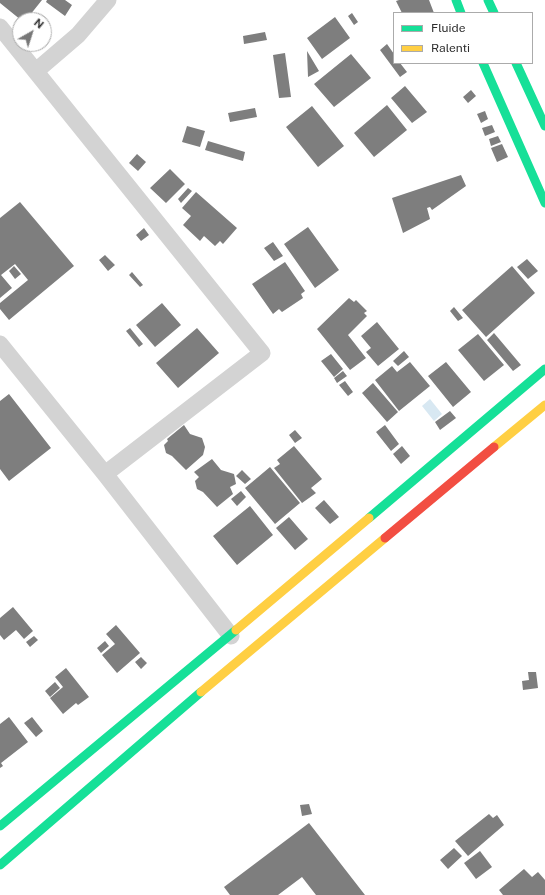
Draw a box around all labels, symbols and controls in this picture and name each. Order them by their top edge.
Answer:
north arrow [12,12,52,52]
legend [393,12,533,64]
text: N [32,16,46,31]
text: Fluide [431,21,466,35]
text: Ralenti [431,41,470,55]

